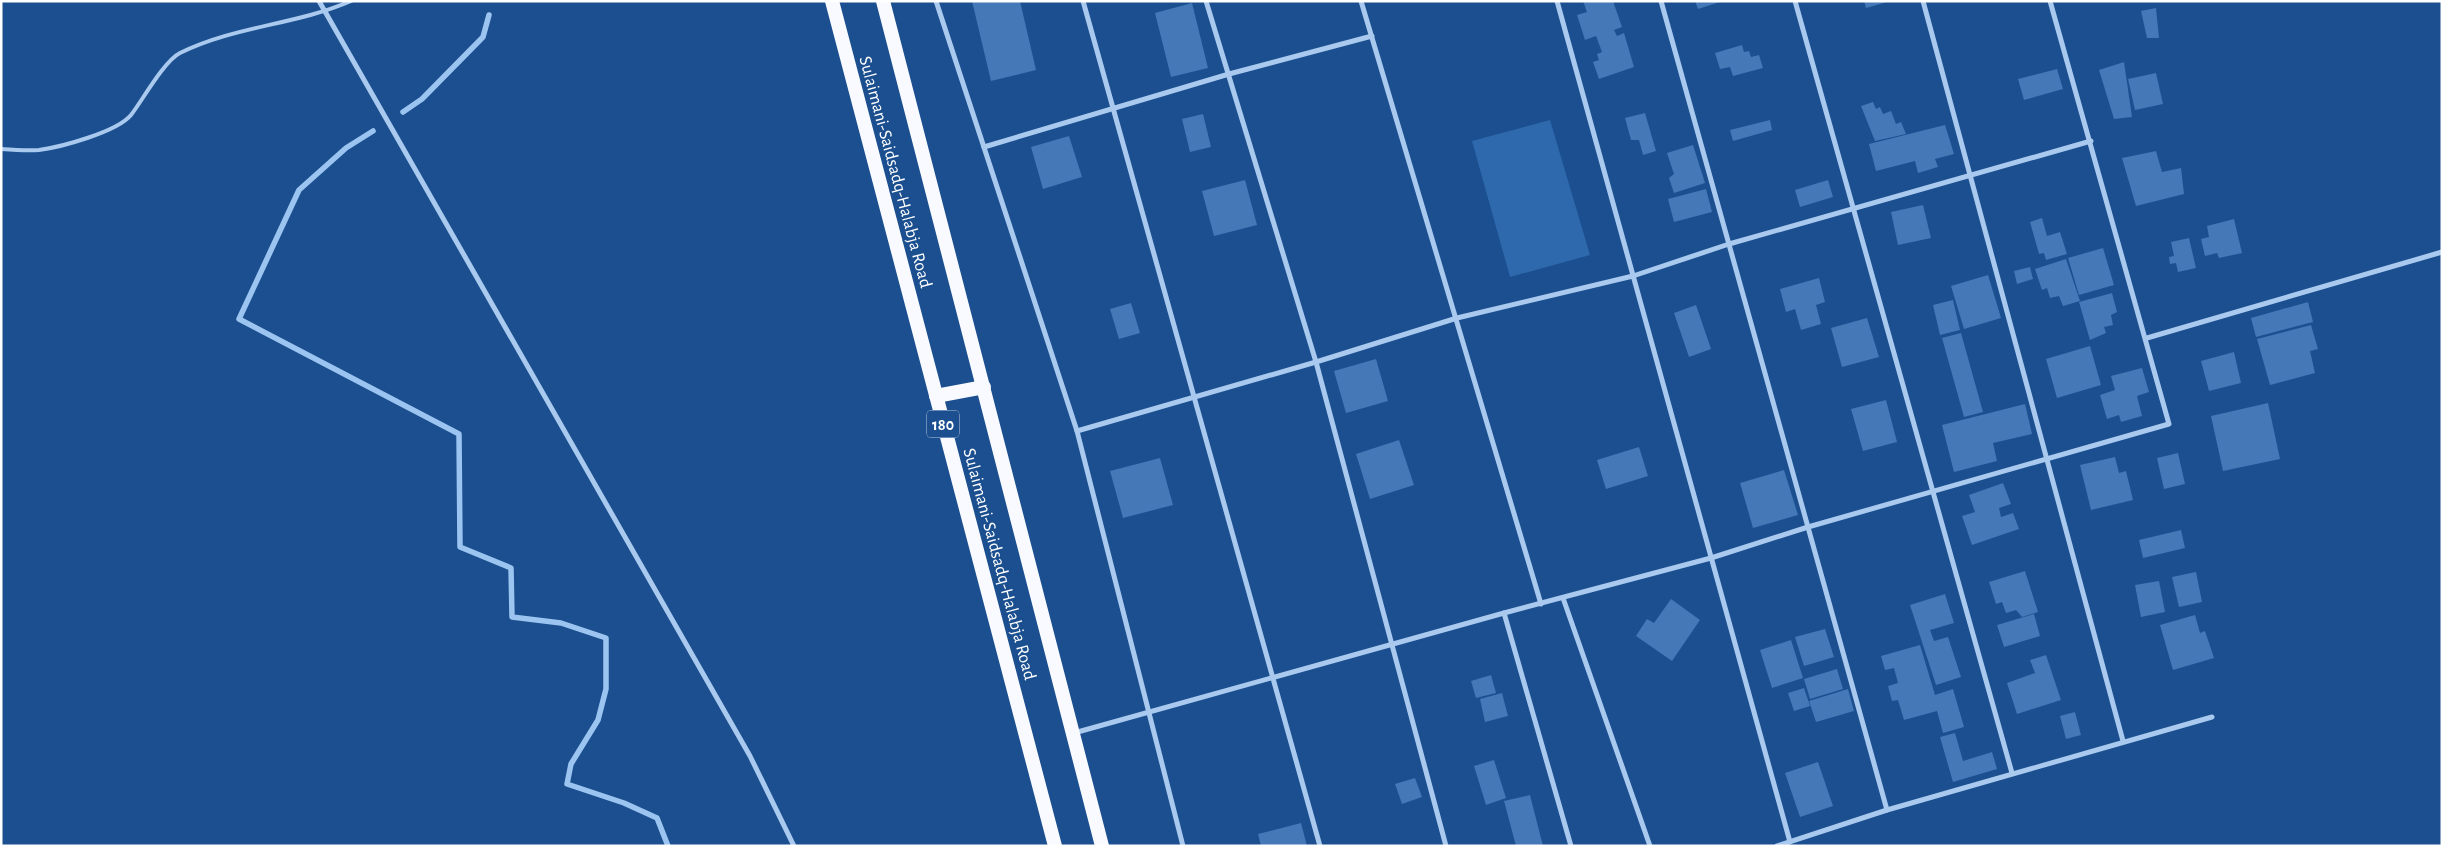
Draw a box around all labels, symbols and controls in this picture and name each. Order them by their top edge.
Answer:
street label: Sulaimani-Saidsadq-Halabja Road [855,54,935,290]
road number: 180 [927,410,959,438]
street label: Sulaimani-Saidsadq-Halabja Road [959,446,1039,682]

